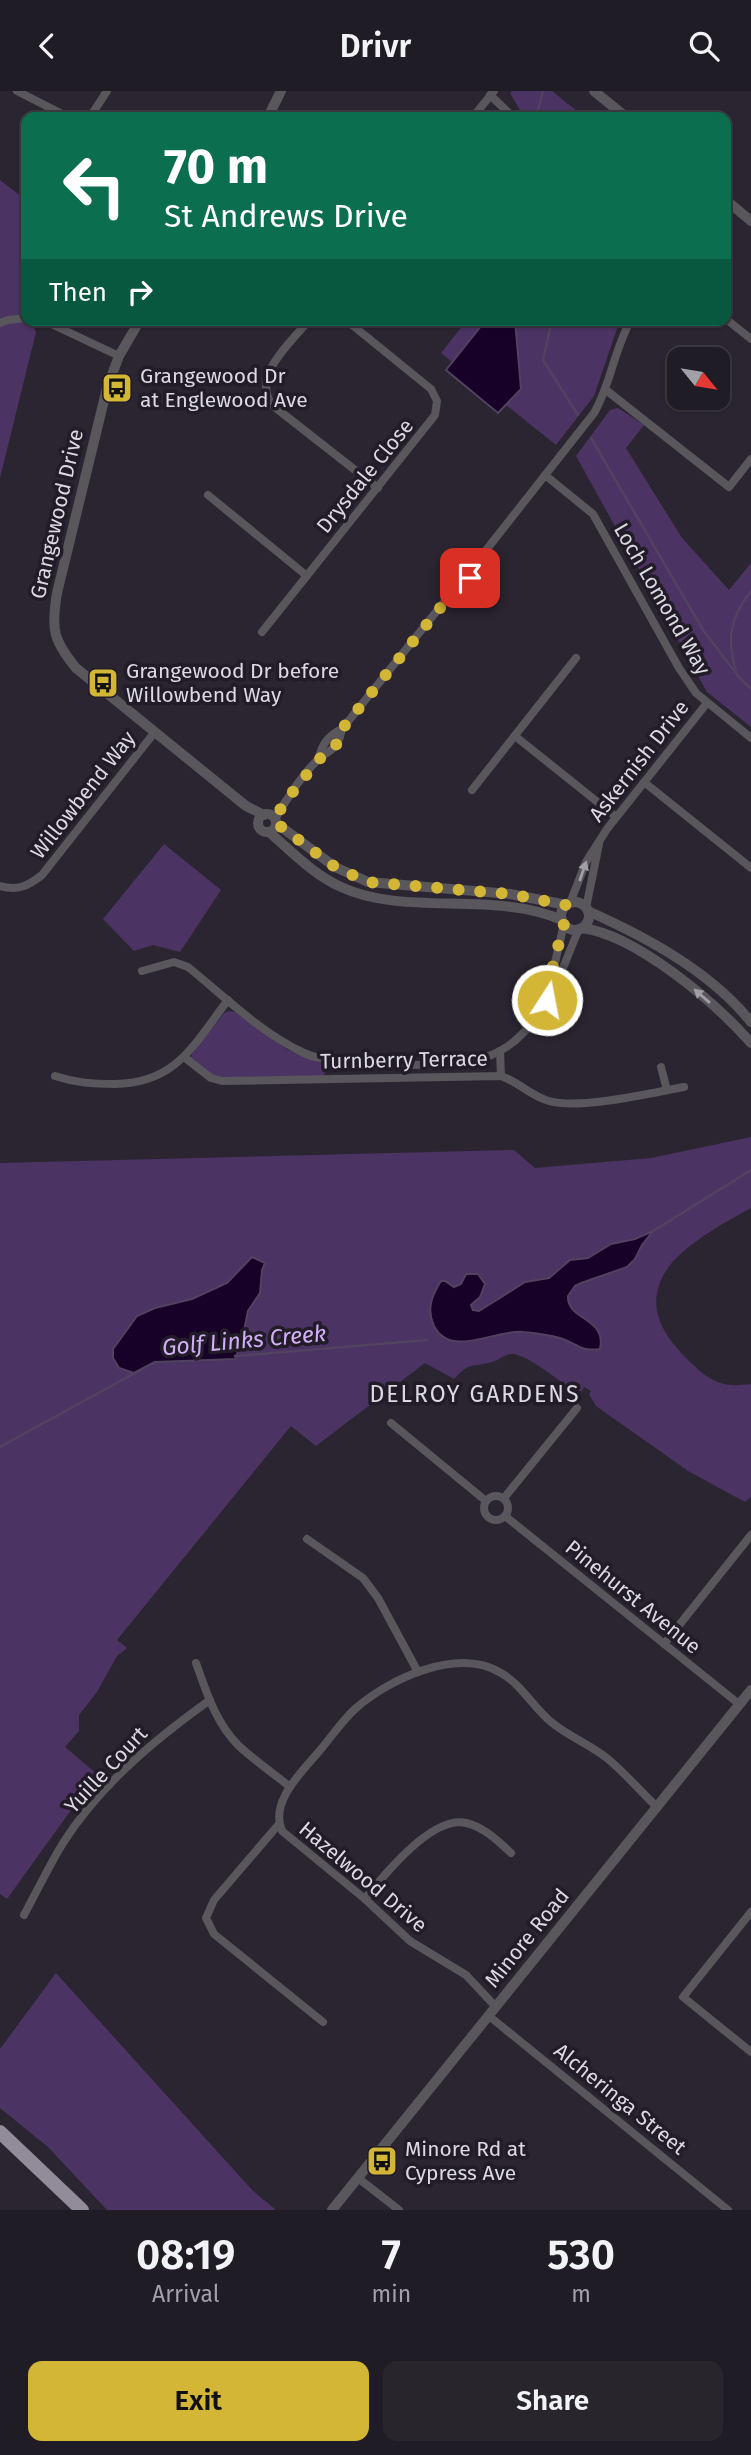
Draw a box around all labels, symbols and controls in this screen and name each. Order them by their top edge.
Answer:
icon: back [28,27,66,65]
text: Drivr [340,27,411,65]
icon: search [685,27,723,65]
text: 70 m [164,137,268,196]
icon: left [49,140,140,231]
text: St Andrews Drive [164,197,408,235]
icon: right [121,273,159,311]
text: Then [49,277,107,308]
north arrow [667,347,730,409]
map controls [667,347,730,410]
place label: Grangewood Dr at Englewood Ave [140,363,308,413]
bus stop icon: Grangewood Dr at Englewood Ave [100,371,134,405]
street label: Drysdale Close [311,414,419,538]
street label: Grangewood Drive [25,427,89,601]
street label: Loch Lomond Way [608,518,716,680]
pin [440,548,500,608]
icon: arrive [451,559,489,597]
place label: Grangewood Dr before Willowbend Way [126,658,339,708]
bus stop icon: Grangewood Dr before Willowbend Way [86,666,120,700]
street label: Askernish Drive [583,695,695,827]
street label: Willowbend Way [25,725,141,864]
one-way arrow [578,861,589,882]
position arrow [510,963,584,1037]
one-way arrow [693,988,711,1004]
street label: Turnberry Terrace [320,1046,488,1074]
water label: Golf Links Creek [161,1319,327,1361]
district label: DELROY GARDENS [369,1380,581,1408]
street label: Pinehurst Avenue [560,1534,706,1660]
street label: Yuille Court [59,1721,153,1819]
street label: Hazelwood Drive [294,1816,432,1938]
street label: Minore Road [479,1883,575,1993]
street label: Alcheringa Street [549,2038,692,2161]
place label: Minore Rd at Cypress Ave [405,2136,526,2186]
bus stop icon: Minore Rd at Cypress Ave [365,2144,399,2178]
text: 08:19 [136,2230,235,2280]
text: 7 [382,2230,401,2280]
text: 530 [547,2230,615,2280]
text: Arrival [152,2280,219,2308]
text: min [371,2280,411,2308]
text: m [571,2280,591,2308]
button: Exit [28,2361,369,2441]
button: Share [383,2361,723,2441]

